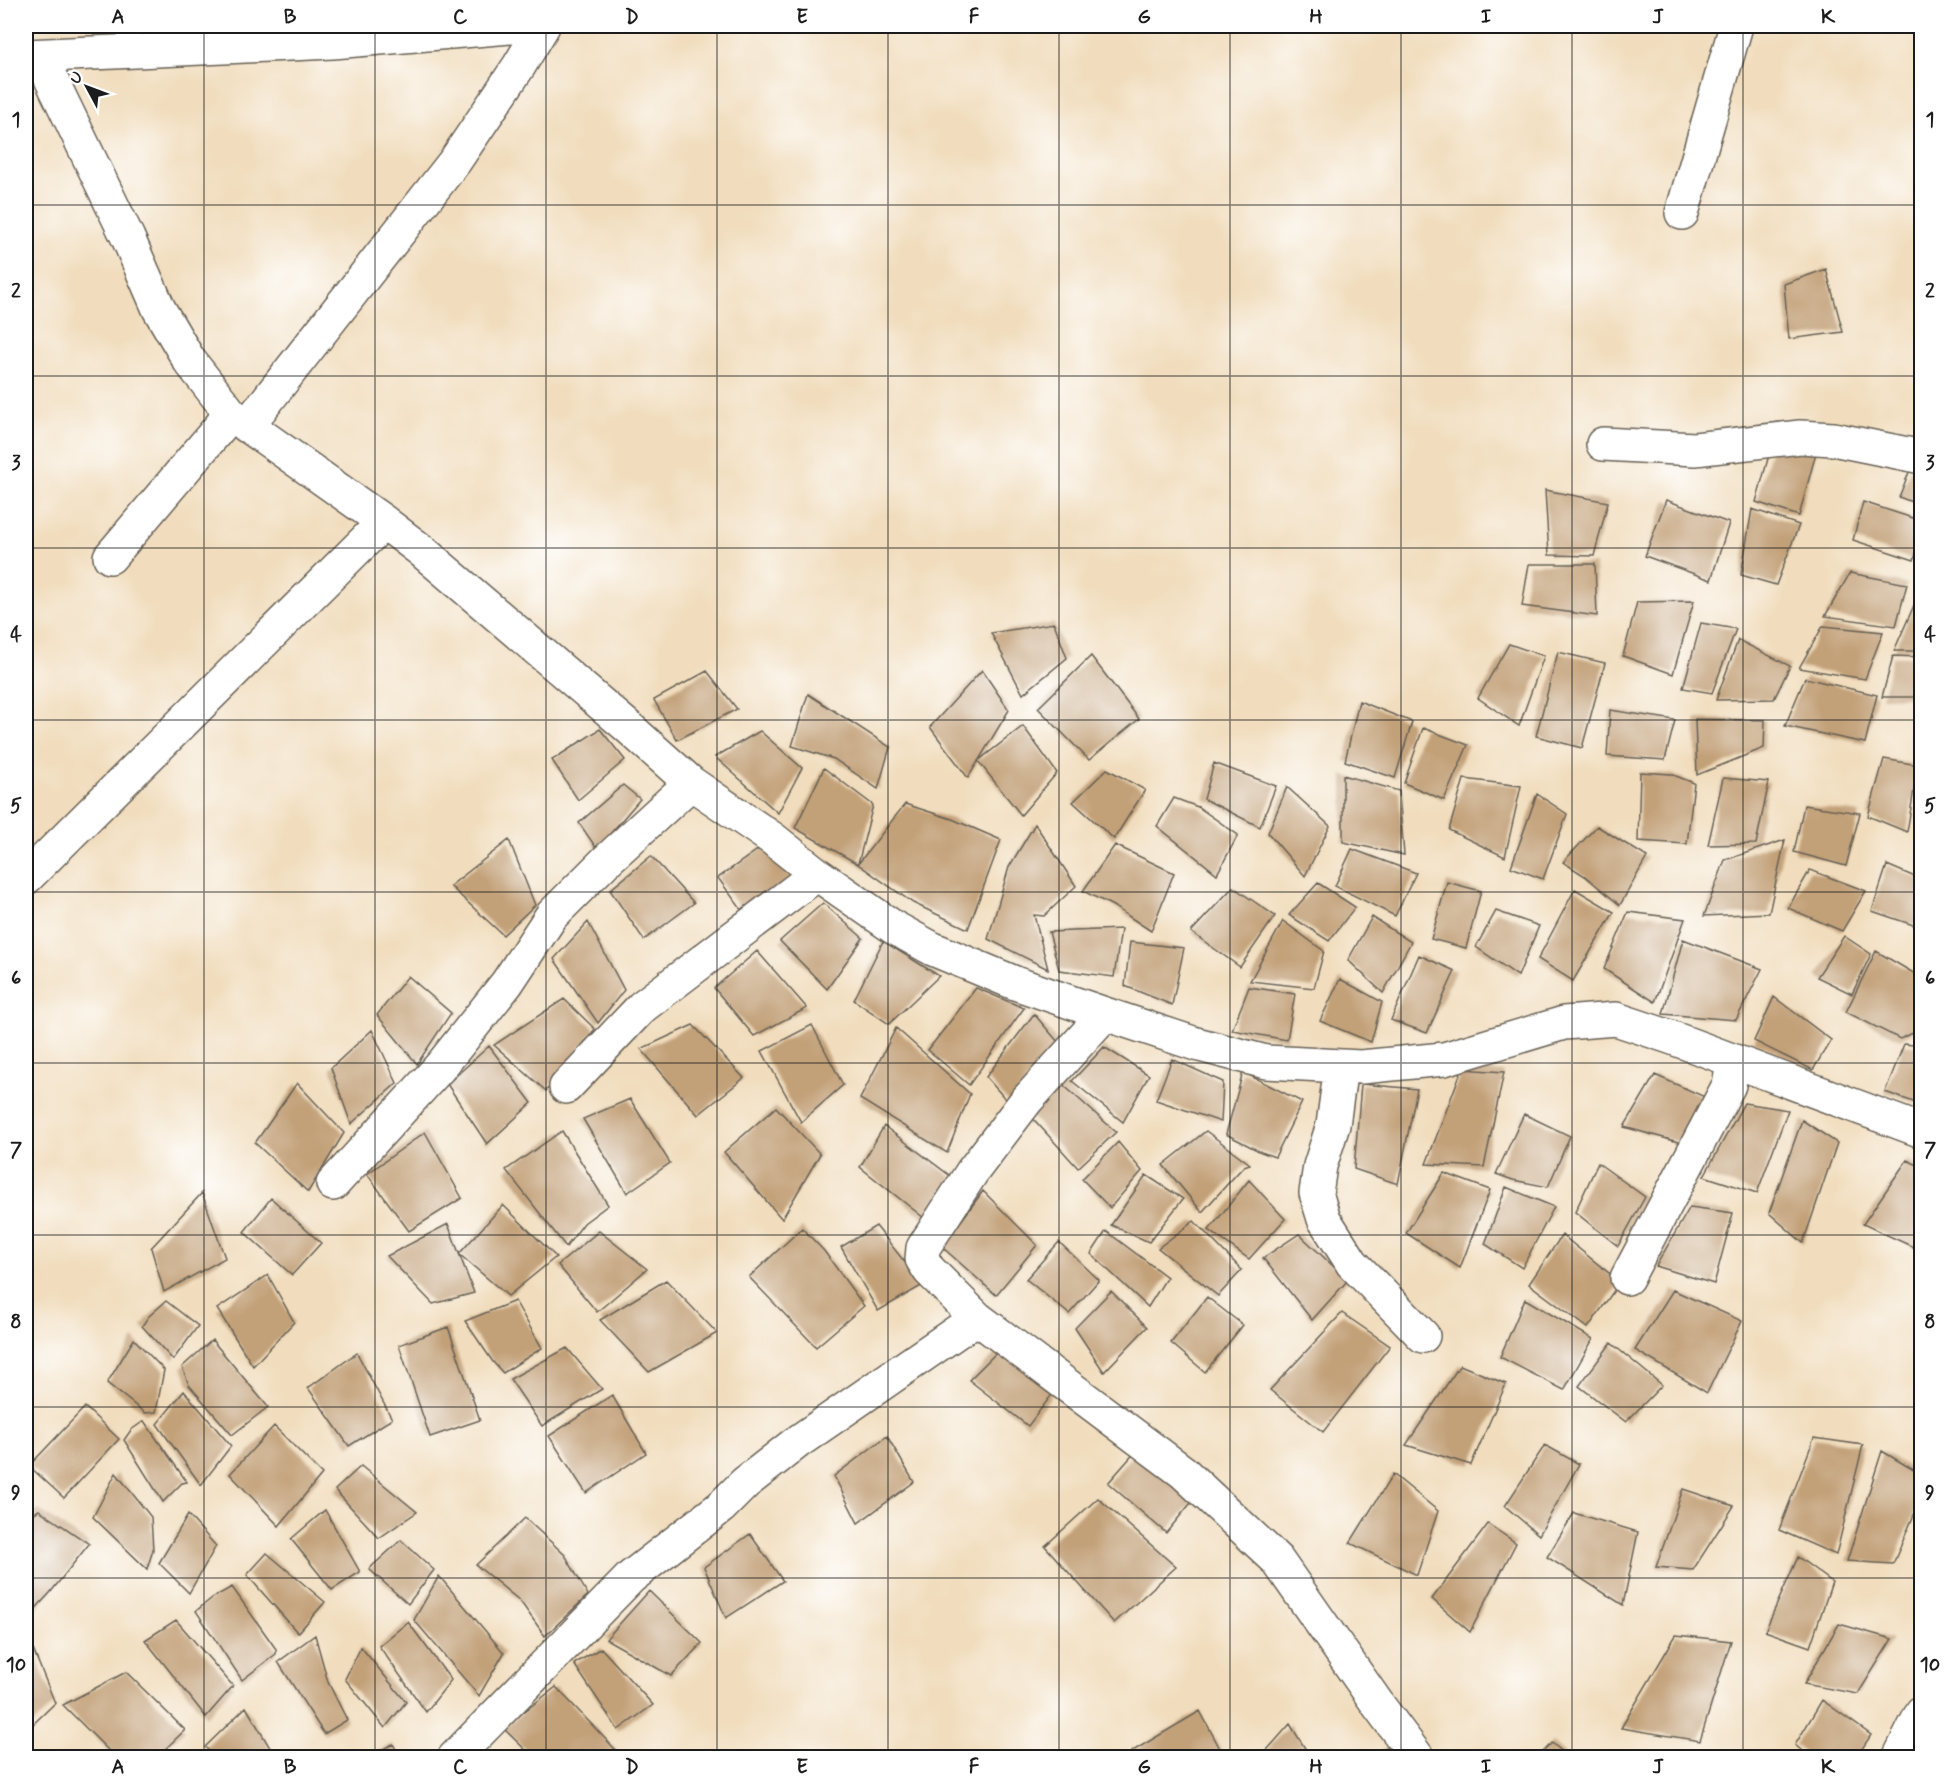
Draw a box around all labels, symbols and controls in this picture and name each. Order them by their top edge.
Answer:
text: A [111,4,125,31]
text: B [284,4,297,31]
text: C [453,4,468,31]
text: D [625,4,639,31]
text: E [796,4,808,31]
text: F [969,4,980,31]
text: G [1137,4,1151,31]
text: H [1309,4,1323,31]
text: I [1481,4,1491,31]
text: J [1652,4,1664,31]
text: K [1821,4,1836,31]
north arrow [57,57,117,117]
text: U [65,67,88,89]
text: 1 [12,107,20,134]
text: 1 [1926,107,1934,134]
text: 2 [11,278,21,305]
text: 2 [1925,278,1935,305]
text: 3 [11,450,21,477]
text: 3 [1925,450,1935,477]
text: 4 [10,622,22,649]
text: 4 [1924,622,1936,649]
text: 5 [10,793,22,820]
text: 5 [1924,793,1936,820]
text: 6 [11,965,21,992]
text: 6 [1925,965,1935,992]
text: 7 [10,1137,22,1164]
text: 7 [1924,1137,1936,1164]
text: 8 [10,1309,22,1336]
text: 8 [1924,1309,1936,1336]
text: 9 [11,1480,21,1507]
text: 9 [1925,1480,1935,1507]
text: 10 [6,1652,26,1679]
text: 10 [1920,1652,1940,1679]
text: A [111,1754,125,1781]
text: B [284,1754,297,1781]
text: C [453,1754,468,1781]
text: D [625,1754,639,1781]
text: E [796,1754,808,1781]
text: F [969,1754,980,1781]
text: G [1137,1754,1151,1781]
text: H [1309,1754,1323,1781]
text: I [1481,1754,1491,1781]
text: J [1652,1754,1664,1781]
text: K [1821,1754,1836,1781]

